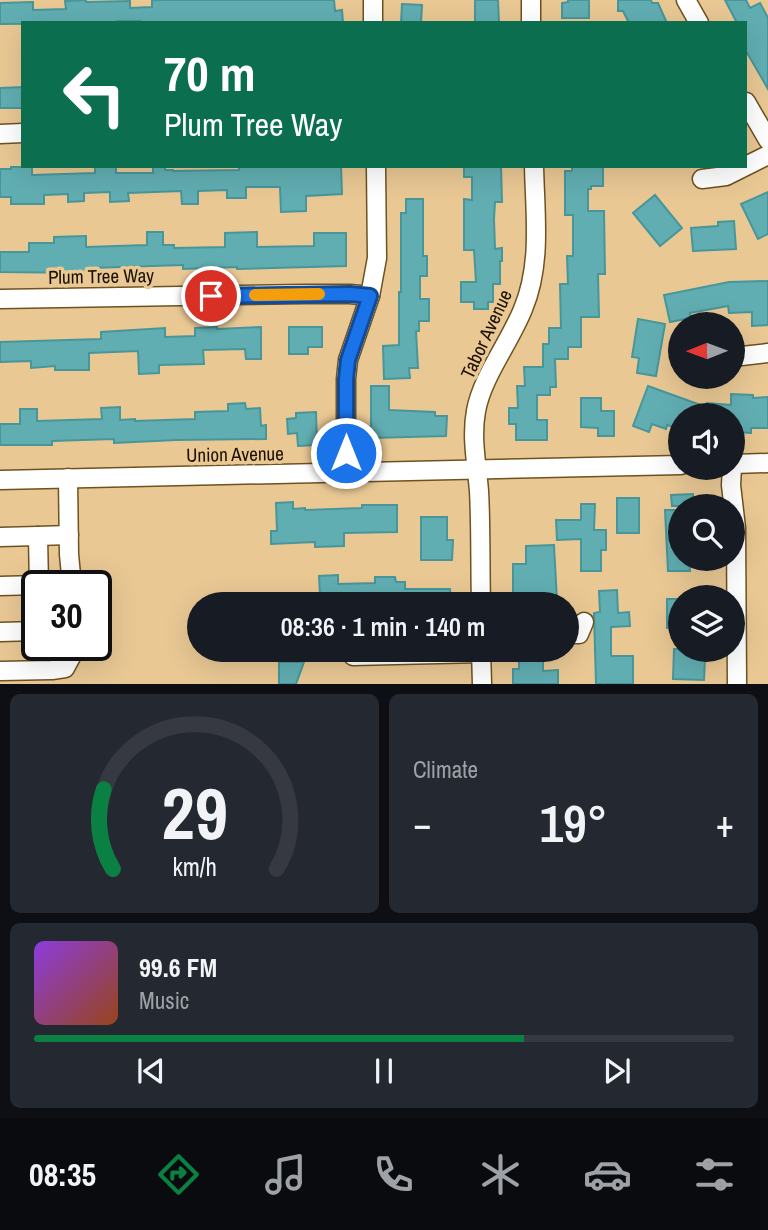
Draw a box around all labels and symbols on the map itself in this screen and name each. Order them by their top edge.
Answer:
street label: Plum Tree Way [48,262,154,290]
pin [181,266,241,326]
street label: Tabor Avenue [454,285,518,383]
north arrow [668,312,746,388]
position arrow [309,416,383,490]
street label: Union Avenue [186,440,284,468]
speed limit sign: 30 [21,570,112,661]

